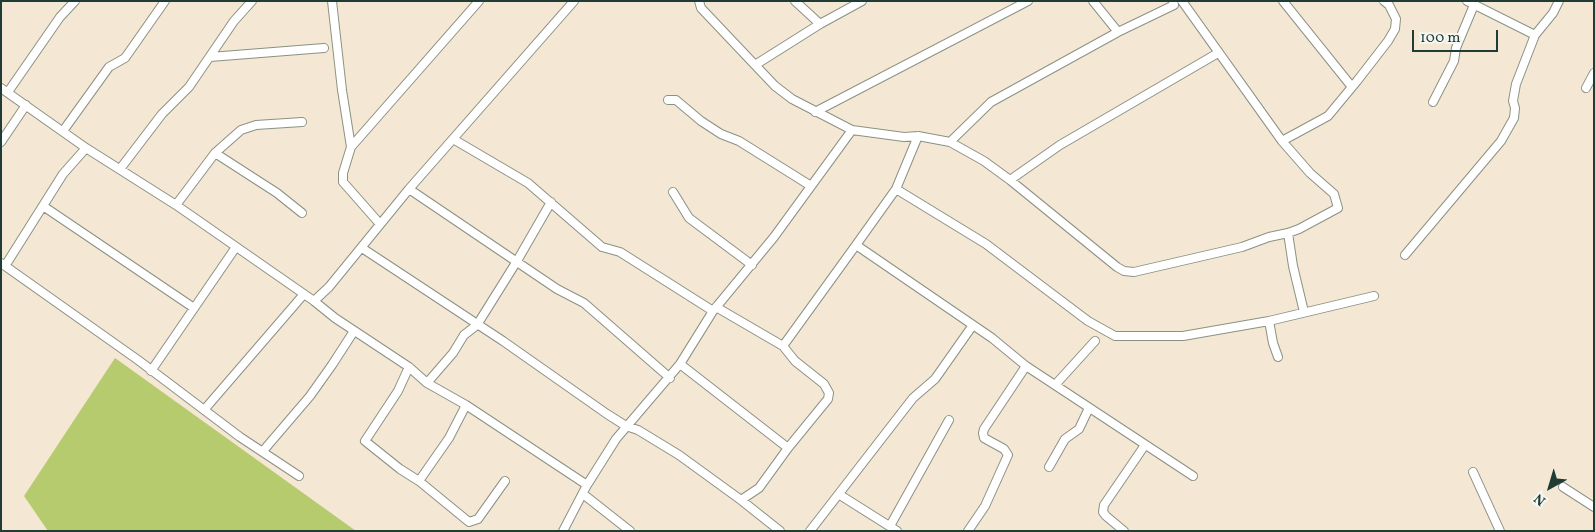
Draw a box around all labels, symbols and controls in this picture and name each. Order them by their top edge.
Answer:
scale bar [1415,20,1501,52]
text: 100 m [1420,28,1460,49]
north arrow [1525,462,1575,512]
text: N [1530,488,1550,510]

